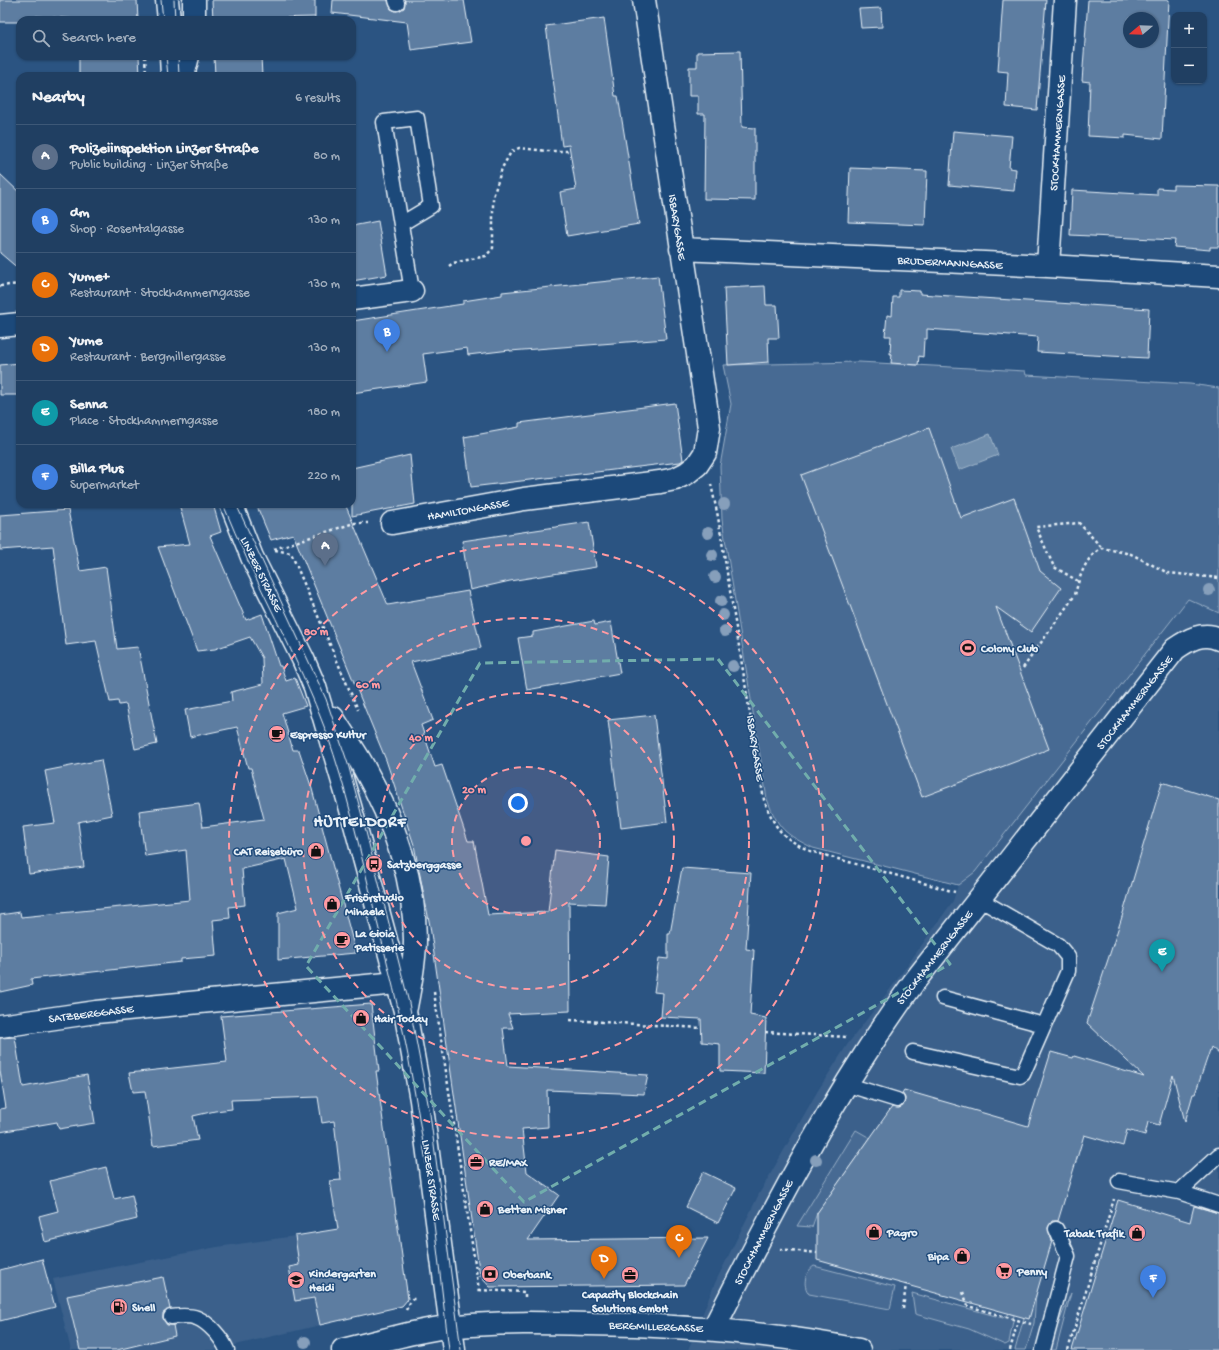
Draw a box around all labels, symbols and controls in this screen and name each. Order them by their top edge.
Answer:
north arrow [1123,12,1159,48]
map controls [1171,12,1207,84]
button: + [1171,12,1207,48]
search box [16,16,356,60]
icon: search [30,27,52,49]
text: Search here [62,29,136,47]
button: − [1171,48,1207,84]
street label: STOCKHAMMERNGASSE [1048,74,1070,191]
text: Nearby [32,88,85,108]
text: 6 results [295,91,340,106]
text: Polizeiinspektion Linzer Straße [70,140,258,158]
text: A [41,149,49,164]
text: 80 m [313,149,340,164]
text: Public building · Linzer Straße [70,158,228,173]
street label: ISBARYGASSE [664,193,688,262]
text: dm [70,204,89,222]
text: B [42,213,48,228]
text: 130 m [308,213,340,228]
text: Shop · Rosentalgasse [70,222,184,237]
street label: BRUDERMANNGASSE [896,254,1003,274]
text: Yume+ [70,268,110,286]
text: C [41,277,49,292]
text: 130 m [308,277,340,292]
text: Restaurant · Stockhammerngasse [70,286,250,301]
pin: B [374,319,400,352]
text: Yume [70,332,102,350]
text: D [41,341,49,356]
text: 130 m [308,341,340,356]
text: Restaurant · Bergmillergasse [70,350,226,365]
text: Senna [70,396,107,414]
text: E [41,405,49,420]
text: 180 m [308,405,340,420]
text: Place · Stockhammerngasse [70,414,218,429]
text: Billa Plus [70,460,124,478]
text: F [42,469,48,484]
text: 220 m [308,469,340,484]
text: Supermarket [70,478,139,493]
street label: HAMILTONGASSE [427,497,511,525]
pin: A [312,533,338,566]
street label: LINZER STRASSE [236,535,285,615]
text: 80 m [304,626,329,640]
sports icon: Colony Club [958,638,978,658]
place label: Colony Club [980,643,1039,657]
street label: STOCKHAMMERNGASSE [1094,653,1177,753]
text: 60 m [356,679,381,693]
street label: ISBARYGASSE [742,714,766,783]
cafe icon: Espresso Kultur [267,724,287,744]
place label: Espresso Kultur [289,729,368,743]
text: 40 m [408,732,433,746]
text: 20 m [462,784,487,798]
your location [508,793,528,813]
district label: HÜTTELDORF [313,814,407,833]
centre of rings [519,834,533,848]
shop icon: CAT Reisebüro [306,841,326,861]
place label: CAT Reisebüro [233,846,304,860]
bus stop icon: Satzberggasse [364,854,384,874]
place label: Satzberggasse [387,859,462,873]
place label: Frisörstudio Mihaela [344,892,404,920]
shop icon: Frisörstudio Mihaela [322,894,342,914]
street label: STOCKHAMMERNGASSE [894,908,977,1008]
place label: La Gioia Patisserie [354,928,405,956]
cafe icon: La Gioia Patisserie [332,930,352,950]
pin: E [1149,939,1175,972]
street label: SATZBERGGASSE [48,1003,135,1027]
shop icon: Hair Today [351,1008,371,1028]
place label: Hair Today [374,1013,428,1027]
street label: LINZER STRASSE [417,1139,443,1222]
office icon: RE/MAX [466,1152,486,1172]
place label: RE/MAX [488,1157,528,1171]
street label: STOCKHAMMERNGASSE [732,1178,798,1288]
shop icon: Betten Misner [475,1199,495,1219]
place label: Betten Misner [497,1204,568,1218]
shop icon: Pagro [864,1222,884,1242]
shop icon: Tabak Trafik [1127,1223,1147,1243]
pin: C [666,1225,692,1258]
place label: Pagro [886,1227,918,1241]
place label: Tabak Trafik [1063,1228,1126,1242]
pin: D [591,1246,617,1279]
shop icon: Bipa [952,1246,972,1266]
place label: Bipa [927,1251,950,1265]
supermarket icon: Penny [994,1261,1014,1281]
bank icon: Oberbank [480,1264,500,1284]
office icon: Capacity Blockchain Solutions GmbH [620,1265,640,1285]
pin: F [1140,1265,1166,1298]
place label: Penny [1016,1266,1047,1280]
place label: Kindergarten Heidi [308,1268,376,1296]
place label: Oberbank [503,1269,553,1283]
school or university icon: Kindergarten Heidi [286,1270,306,1290]
place label: Capacity Blockchain Solutions GmbH [581,1289,678,1317]
fuel station icon: Shell [109,1297,129,1317]
place label: Shell [132,1302,156,1316]
street label: BERGMILLERGASSE [607,1319,704,1337]

